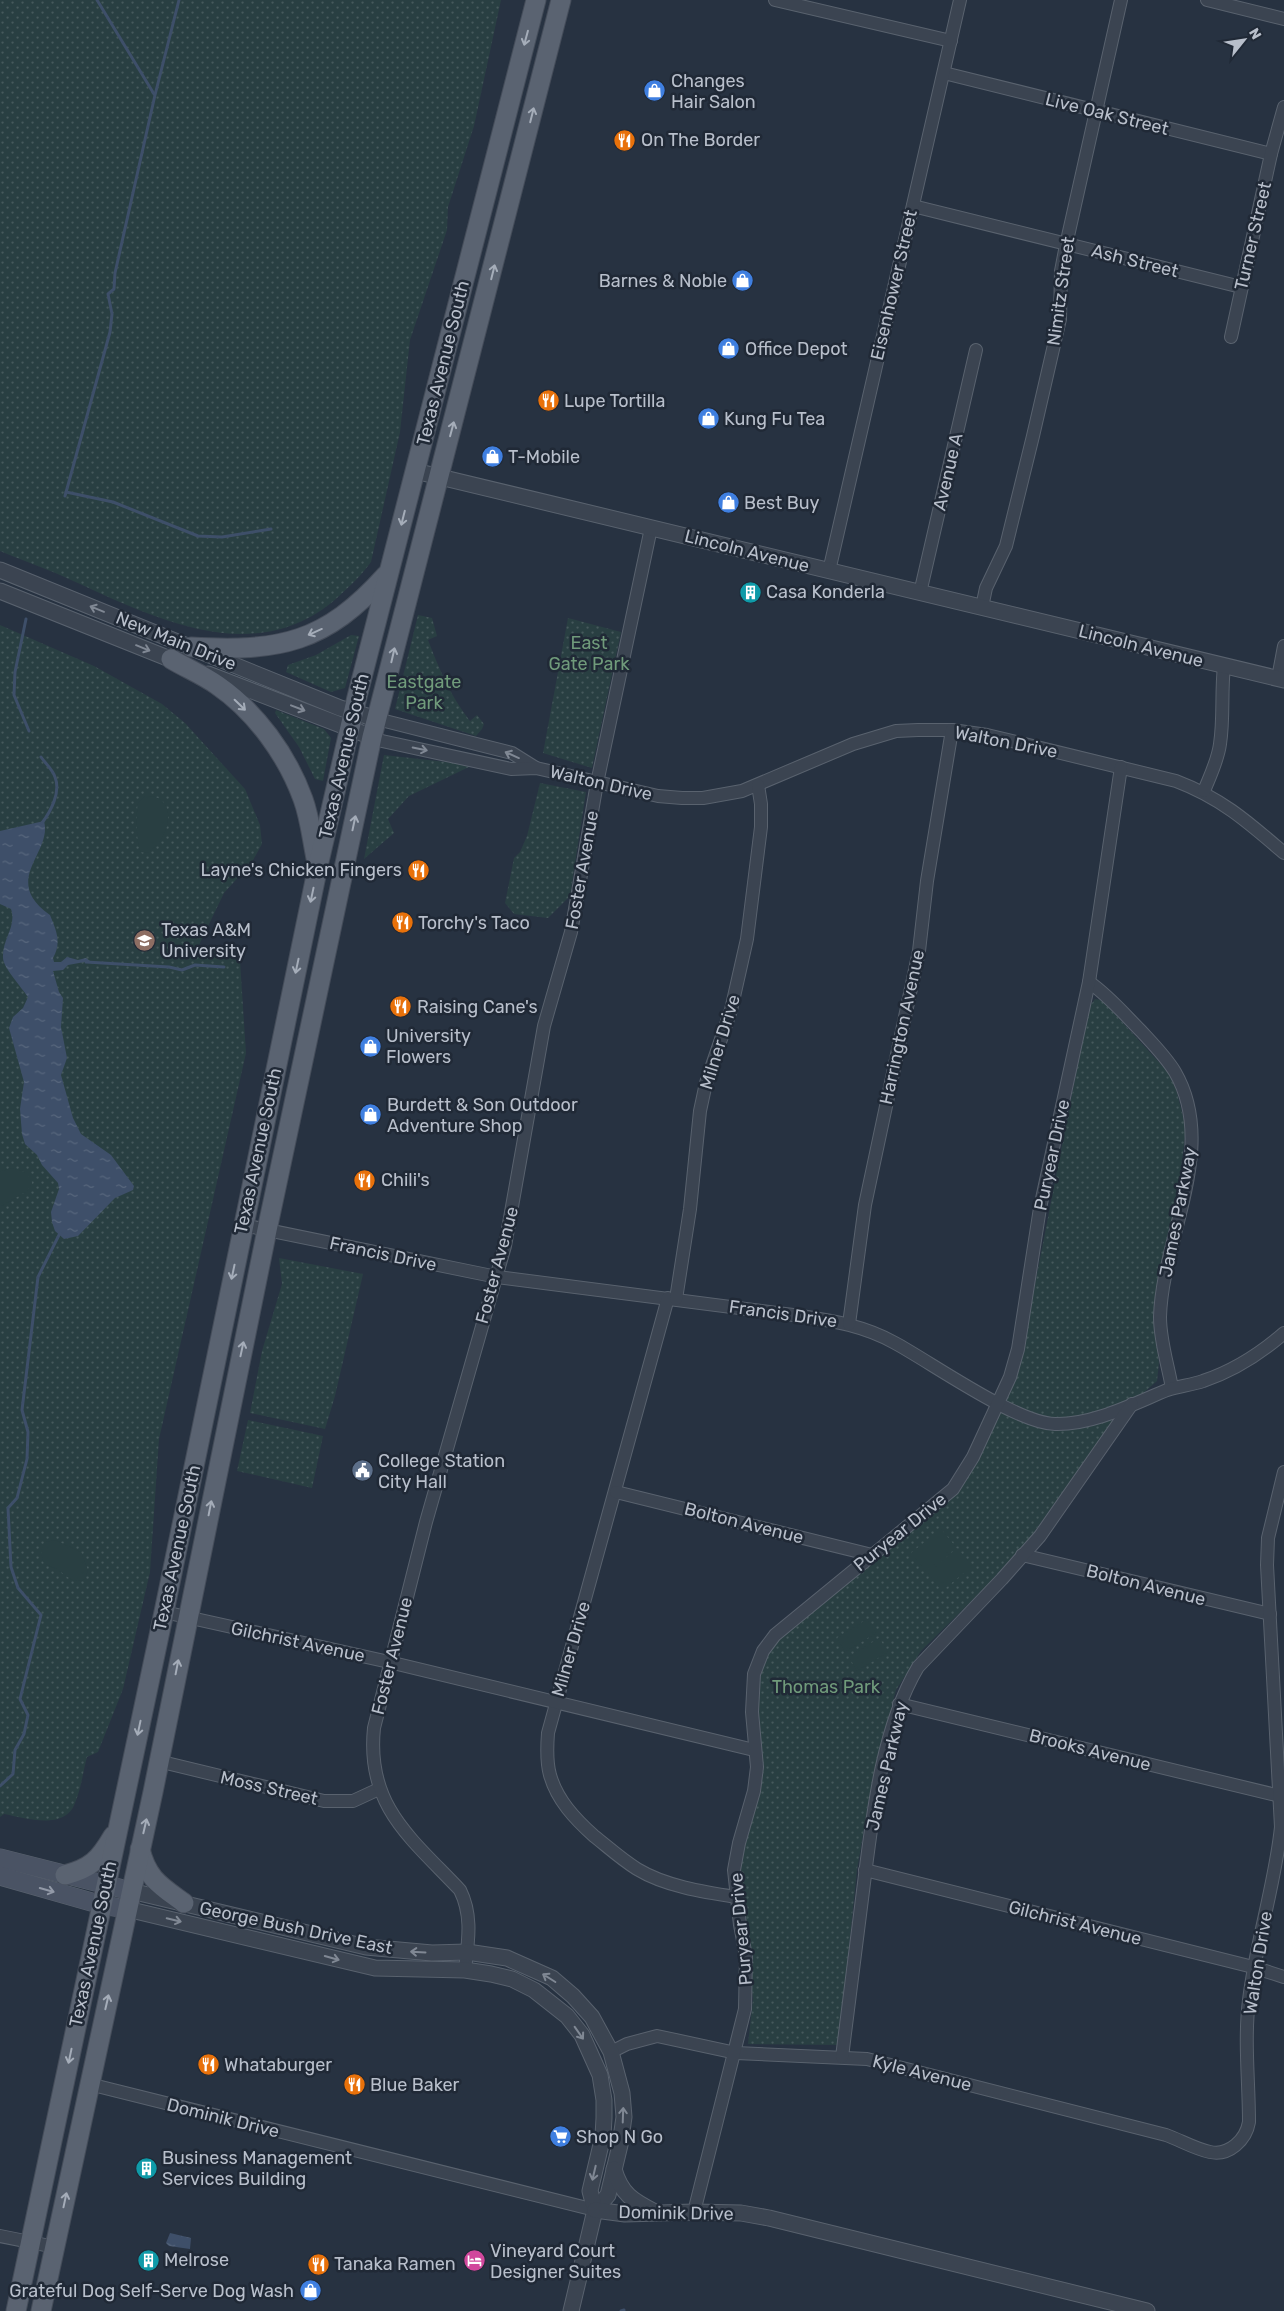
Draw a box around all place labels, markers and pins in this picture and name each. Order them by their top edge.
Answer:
place label: Changes Hair Salon [671,70,756,113]
shop icon: Changes Hair Salon [643,79,667,103]
restaurant icon: On The Border [613,128,637,152]
place label: On The Border [641,129,760,151]
shop icon: Barnes & Noble [731,269,755,293]
place label: Barnes & Noble [599,270,727,292]
shop icon: Office Depot [717,337,741,361]
place label: Office Depot [745,338,848,360]
restaurant icon: Lupe Tortilla [536,389,560,413]
place label: Lupe Tortilla [564,390,665,412]
shop icon: Kung Fu Tea [696,407,720,431]
place label: Kung Fu Tea [724,408,825,430]
shop icon: T-Mobile [480,445,504,469]
place label: T-Mobile [508,446,580,468]
shop icon: Best Buy [716,491,740,515]
place label: Best Buy [744,492,820,514]
building icon: Casa Konderla [738,580,762,604]
place label: Casa Konderla [766,581,885,603]
restaurant icon: Layne's Chicken Fingers [406,858,430,882]
place label: Layne's Chicken Fingers [200,859,402,881]
restaurant icon: Torchy's Taco [390,911,414,935]
place label: Torchy's Taco [418,912,530,934]
place label: Texas A&M University [161,919,251,962]
school or university icon: Texas A&M University [133,928,157,952]
restaurant icon: Raising Cane's [389,995,413,1019]
place label: Raising Cane's [417,996,538,1018]
place label: University Flowers [386,1025,471,1068]
shop icon: University Flowers [358,1034,382,1058]
place label: Burdett & Son Outdoor Adventure Shop [387,1094,578,1137]
shop icon: Burdett & Son Outdoor Adventure Shop [359,1103,383,1127]
restaurant icon: Chili's [353,1168,377,1192]
place label: Chili's [381,1169,430,1191]
place label: College Station City Hall [378,1450,505,1493]
public building icon: College Station City Hall [350,1459,374,1483]
restaurant icon: Whataburger [196,2053,220,2077]
place label: Whataburger [224,2054,332,2076]
restaurant icon: Blue Baker [342,2073,366,2097]
place label: Blue Baker [370,2074,460,2096]
supermarket icon: Shop N Go [548,2125,572,2149]
place label: Shop N Go [576,2126,663,2148]
place label: Business Management Services Building [162,2147,352,2190]
building icon: Business Management Services Building [134,2156,158,2180]
place label: Vineyard Court Designer Suites [490,2240,621,2283]
building icon: Melrose [136,2248,160,2272]
place label: Melrose [164,2249,229,2271]
hotel icon: Vineyard Court Designer Suites [462,2249,486,2273]
restaurant icon: Tanaka Ramen [306,2252,330,2276]
place label: Tanaka Ramen [334,2253,456,2275]
shop icon: Grateful Dog Self-Serve Dog Wash [298,2279,322,2303]
place label: Grateful Dog Self-Serve Dog Wash [9,2280,294,2302]

